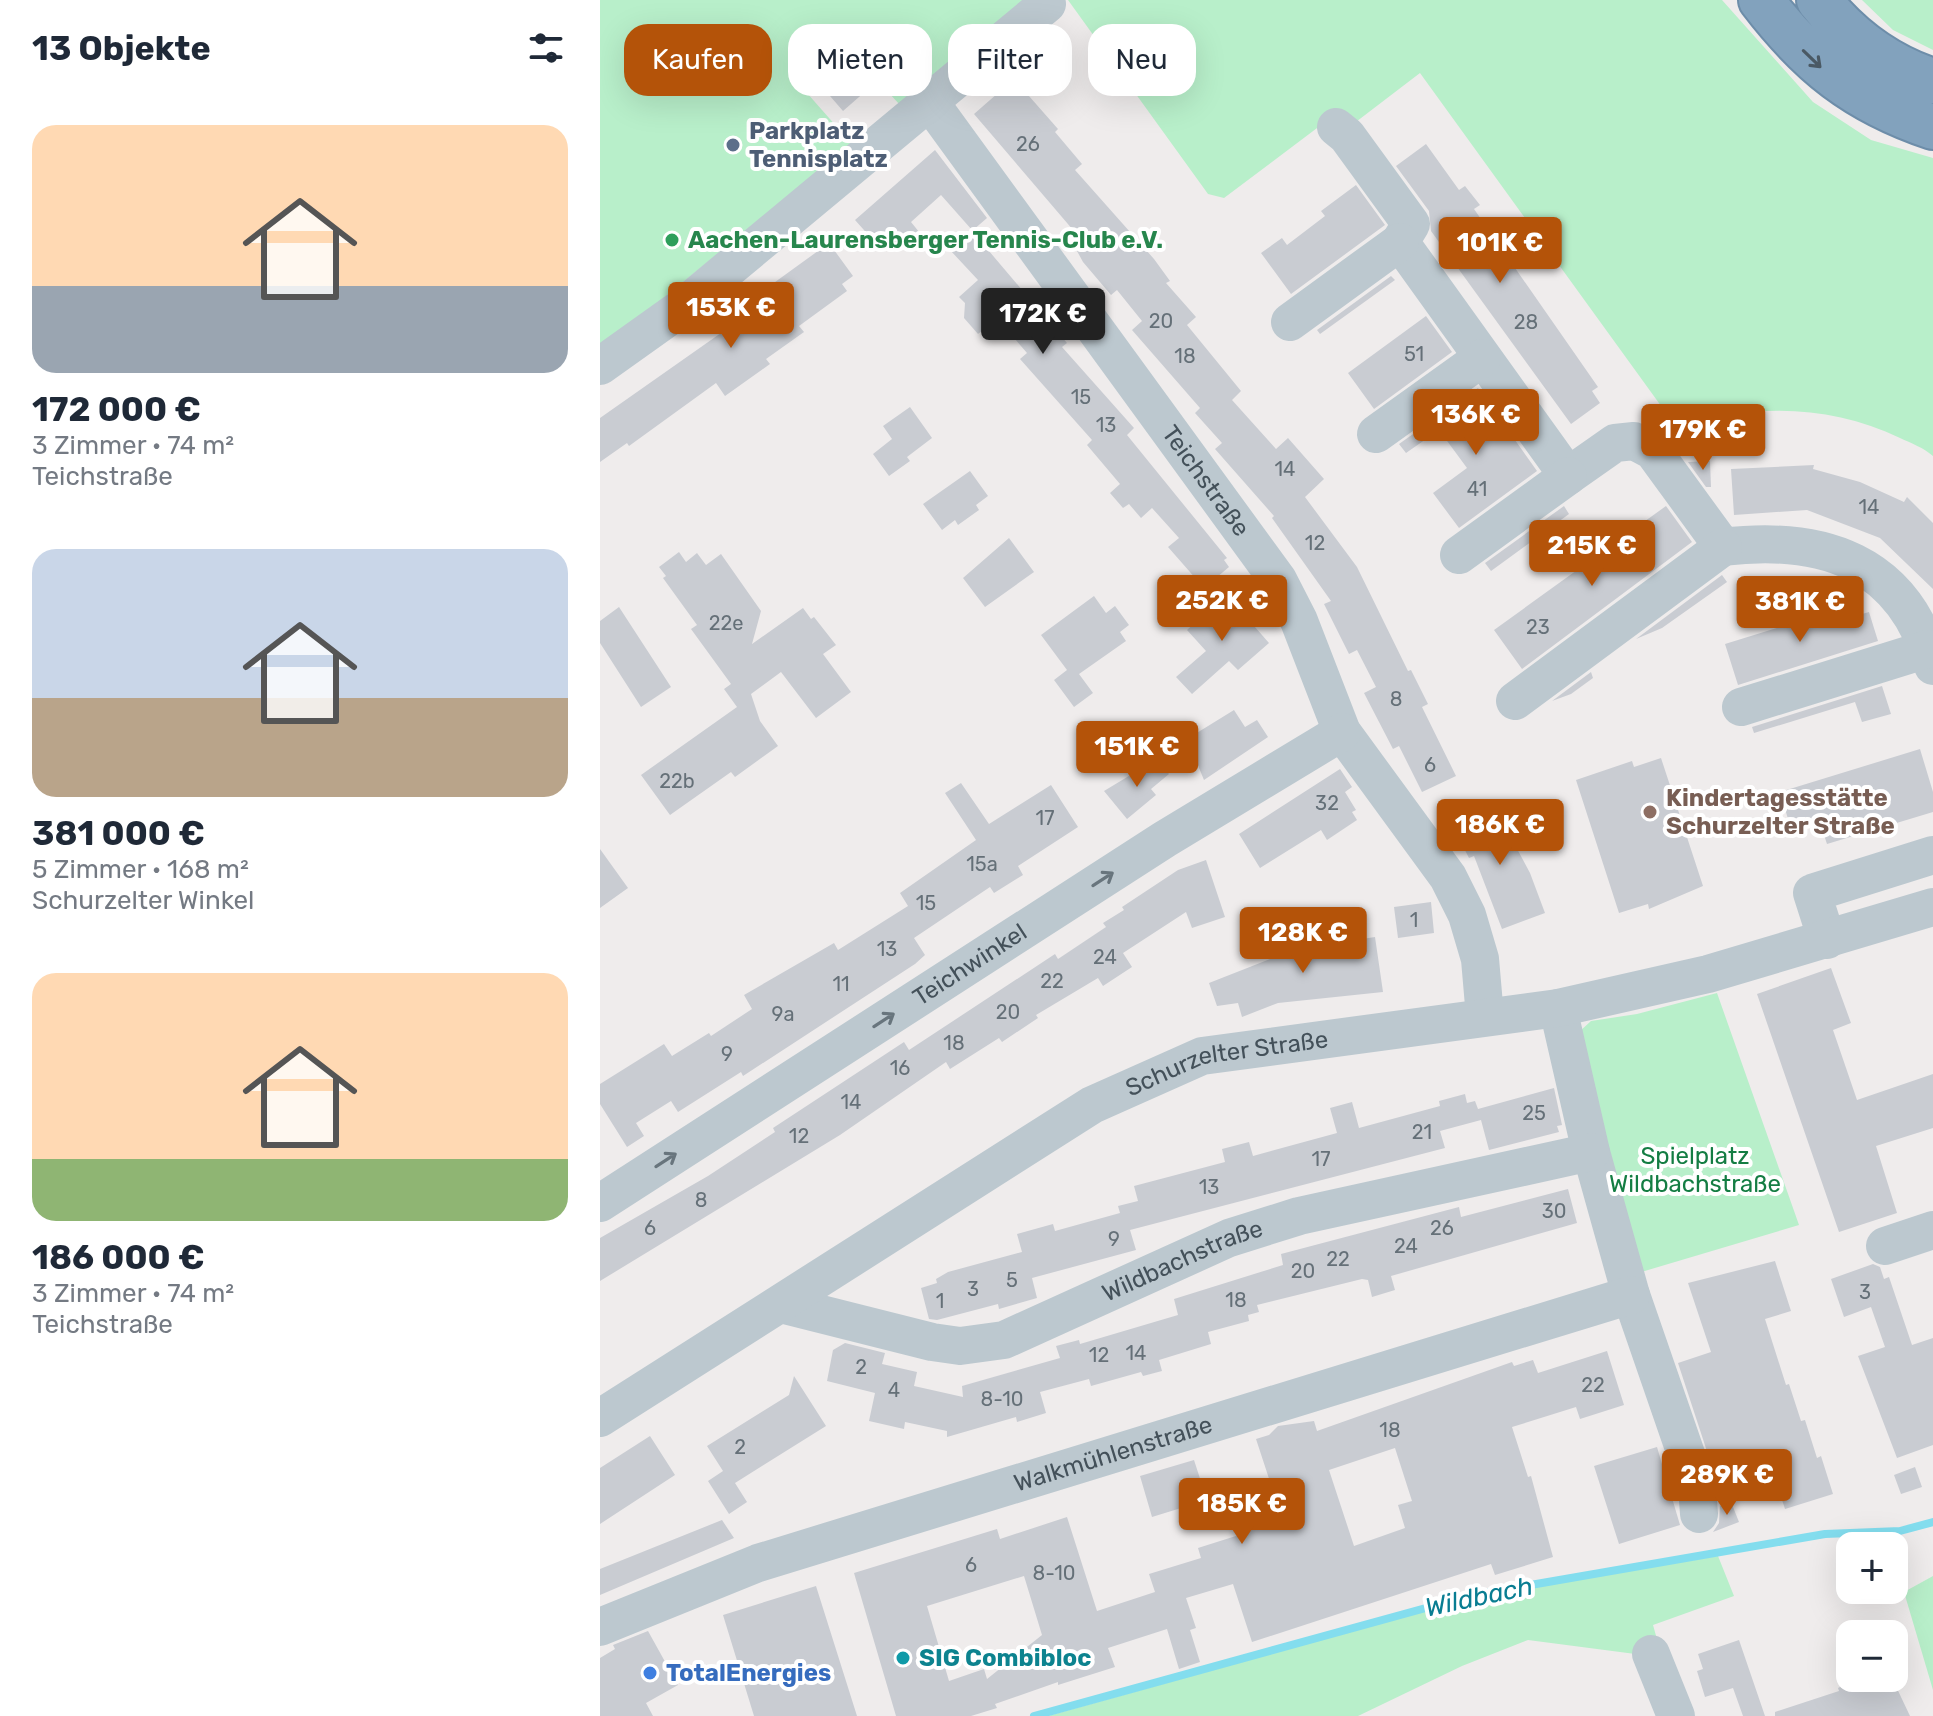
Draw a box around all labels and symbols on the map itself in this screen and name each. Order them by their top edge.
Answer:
one-way arrow [1802,49,1821,68]
place label: Parkplatz Tennisplatz [749,117,888,173]
house number: 26 [1016,132,1040,156]
marker: Parkplatz Tennisplatz [724,136,742,154]
pin: 101K € [1435,217,1565,285]
place label: Aachen-Laurensberger Tennis-Club e.V. [688,226,1163,254]
marker: Aachen-Laurensberger Tennis-Club e.V. [663,231,681,249]
pin: 153K € [666,282,796,350]
pin: 172K € [978,288,1108,356]
house number: 20 [1149,309,1173,333]
house number: 28 [1514,310,1538,334]
house number: 51 [1404,342,1424,366]
house number: 18 [1174,344,1196,368]
house number: 15 [1071,385,1091,409]
pin: 136K € [1411,389,1541,457]
pin: 179K € [1638,404,1768,472]
house number: 13 [1096,413,1116,437]
street label: Teichstraße [1156,420,1255,542]
house number: 14 [1275,457,1295,481]
house number: 41 [1467,477,1487,501]
house number: 14 [1859,495,1879,519]
pin: 215K € [1527,520,1657,588]
house number: 12 [1305,531,1325,555]
pin: 252K € [1157,575,1287,643]
pin: 381K € [1735,576,1865,644]
house number: 22e [709,611,743,635]
house number: 23 [1526,615,1550,639]
house number: 8 [1390,687,1402,711]
pin: 151K € [1072,721,1202,789]
house number: 6 [1424,753,1436,777]
house number: 22b [659,769,695,793]
place label: Kindertagesstätte Schurzelter Straße [1666,784,1895,840]
house number: 32 [1315,791,1339,815]
pin: 186K € [1435,799,1565,867]
marker: Kindertagesstätte Schurzelter Straße [1641,803,1659,821]
house number: 17 [1036,806,1054,830]
house number: 15a [966,852,998,876]
one-way arrow [1091,871,1114,887]
house number: 15 [916,891,936,915]
pin: 128K € [1238,907,1368,975]
house number: 1 [1410,908,1418,932]
street label: Teichwinkel [908,918,1032,1011]
house number: 13 [877,937,897,961]
house number: 24 [1093,945,1117,969]
house number: 22 [1040,969,1064,993]
house number: 11 [832,972,850,996]
house number: 20 [996,1000,1020,1024]
house number: 9a [772,1002,794,1026]
one-way arrow [872,1011,895,1027]
street label: Schurzelter Straße [1121,1025,1330,1102]
house number: 18 [943,1031,965,1055]
house number: 9 [721,1042,733,1066]
house number: 16 [890,1056,910,1080]
house number: 14 [841,1090,861,1114]
house number: 25 [1522,1101,1546,1125]
house number: 21 [1412,1120,1432,1144]
house number: 12 [789,1124,809,1148]
park label: Spielplatz Wildbachstraße [1609,1142,1781,1198]
house number: 17 [1312,1147,1330,1171]
one-way arrow [654,1152,676,1169]
house number: 13 [1199,1175,1219,1199]
house number: 8 [695,1188,707,1212]
house number: 30 [1542,1199,1566,1223]
street label: Wildbachstraße [1098,1214,1266,1307]
house number: 6 [644,1216,656,1240]
house number: 26 [1430,1216,1454,1240]
house number: 9 [1108,1227,1120,1251]
house number: 24 [1394,1234,1418,1258]
house number: 22 [1326,1247,1350,1271]
house number: 20 [1291,1259,1315,1283]
house number: 5 [1006,1268,1018,1292]
house number: 3 [967,1277,979,1301]
house number: 3 [1859,1280,1871,1304]
house number: 18 [1225,1288,1247,1312]
house number: 1 [936,1289,944,1313]
house number: 14 [1126,1341,1146,1365]
house number: 12 [1089,1343,1109,1367]
house number: 2 [855,1355,867,1379]
house number: 22 [1581,1373,1605,1397]
house number: 4 [888,1378,900,1402]
house number: 8-10 [981,1387,1023,1411]
street label: Walkmühlenstraße [1011,1410,1216,1498]
house number: 18 [1379,1418,1401,1442]
house number: 2 [734,1435,746,1459]
pin: 289K € [1662,1449,1792,1517]
pin: 185K € [1177,1478,1307,1546]
house number: 6 [965,1553,977,1577]
house number: 8-10 [1033,1561,1075,1585]
water label: Wildbach [1422,1570,1536,1624]
place label: SIG Combibloc [919,1644,1091,1672]
marker: SIG Combibloc [894,1649,912,1667]
place label: TotalEnergies [666,1659,831,1687]
marker: TotalEnergies [641,1664,659,1682]

